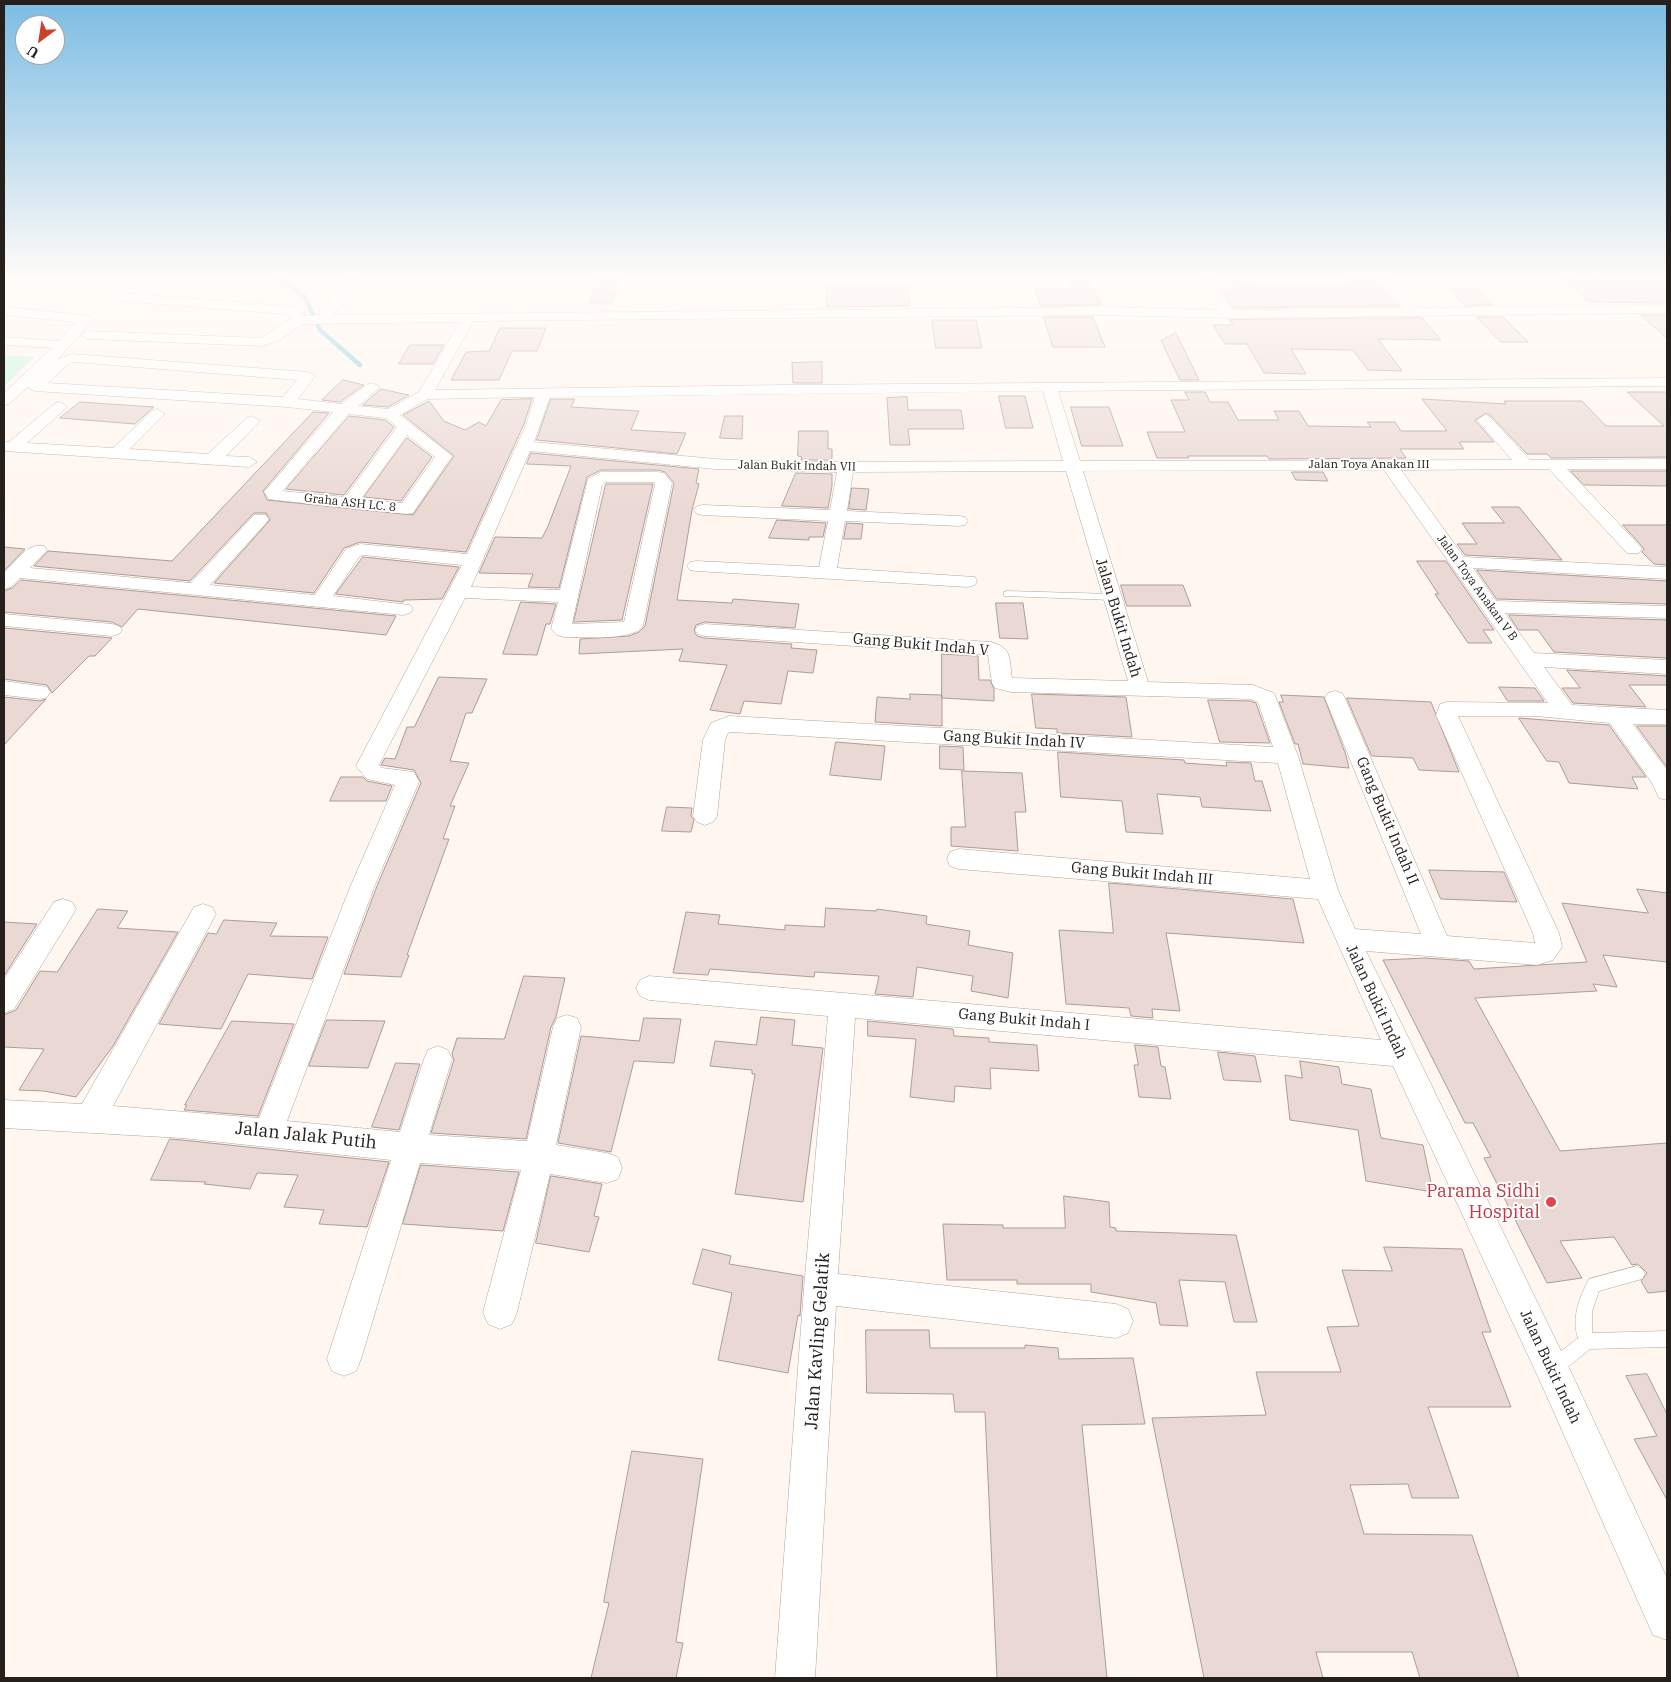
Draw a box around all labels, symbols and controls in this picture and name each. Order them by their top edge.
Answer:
north arrow [15,15,65,65]
text: U [24,42,42,62]
street label: Jalan Bukit Indah VII [738,458,856,474]
street label: Jalan Toya Anakan III [1308,458,1430,472]
street label: Graha ASH LC. 8 [303,491,397,515]
street label: Jalan Toya Anakan V B [1434,532,1520,644]
street label: Jalan Bukit Indah [1091,556,1145,680]
street label: Gang Bukit Indah V [852,630,990,660]
street label: Gang Bukit Indah IV [943,727,1085,753]
street label: Gang Bukit Indah II [1352,754,1422,888]
street label: Gang Bukit Indah III [1070,859,1214,889]
street label: Jalan Bukit Indah [1342,942,1410,1062]
street label: Gang Bukit Indah I [957,1005,1091,1035]
street label: Jalan Jalak Putih [234,1118,378,1154]
place label: Parama Sidhi Hospital [1426,1181,1540,1224]
marker: Parama Sidhi Hospital [1544,1195,1558,1209]
street label: Jalan Kavling Gelatik [801,1252,835,1430]
street label: Jalan Bukit Indah [1516,1307,1584,1427]

